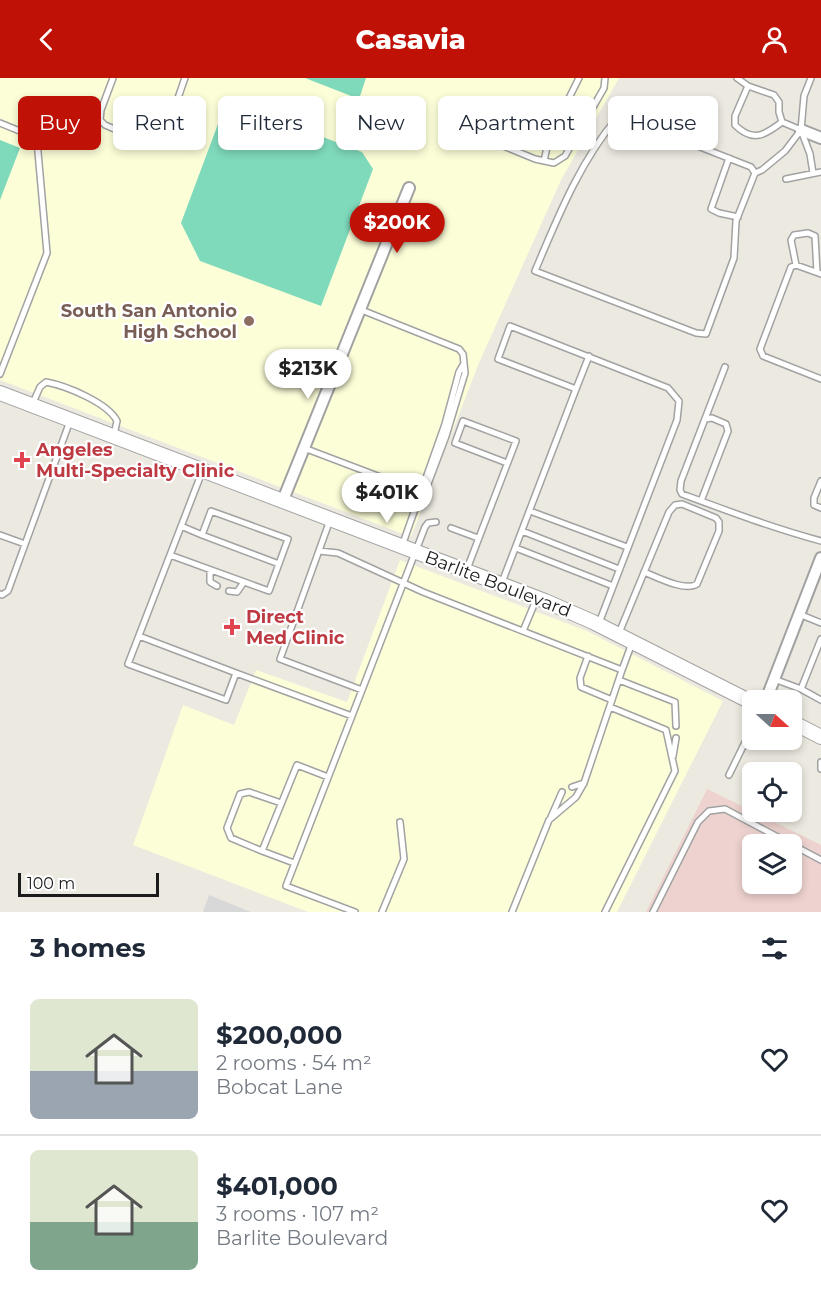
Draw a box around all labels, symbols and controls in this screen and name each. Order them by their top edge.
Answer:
icon: back [30,23,63,56]
text: Casavia [355,23,466,56]
icon: person [758,23,791,56]
chip: Buy [18,96,101,150]
chip: Rent [113,96,206,150]
chip: Filters [218,96,324,150]
chip: New [336,96,426,150]
chip: Apartment [438,96,596,150]
chip: House [608,96,718,150]
pin: $200K [355,203,439,254]
text: $200K [364,210,430,234]
place label: South San Antonio High School [61,300,237,343]
marker: South San Antonio High School [242,314,256,328]
pin: $213K [266,349,350,400]
text: $213K [278,356,338,380]
place label: Angeles Multi-Specialty Clinic [35,439,235,482]
marker: Angeles Multi-Specialty Clinic [13,451,31,469]
pin: $401K [345,473,429,524]
text: $401K [356,480,418,504]
street label: Barlite Boulevard [422,546,574,622]
place label: Direct Med Clinic [246,606,345,649]
marker: Direct Med Clinic [223,618,241,636]
north arrow [742,690,802,750]
map controls [742,690,802,894]
button: locate [742,762,802,822]
button: layers [742,834,802,894]
scale bar [18,870,159,898]
text: 100 m [27,874,75,893]
text: 3 homes [30,932,145,964]
icon: filters [758,932,791,965]
text: $200,000 [216,1019,342,1051]
icon: home [78,1023,150,1095]
icon: heart [758,1043,791,1076]
text: 2 rooms · 54 m² [216,1051,372,1075]
text: Bobcat Lane [216,1075,343,1099]
text: $401,000 [216,1170,338,1202]
icon: home [78,1174,150,1246]
icon: heart [758,1194,791,1227]
text: 3 rooms · 107 m² [216,1202,379,1226]
text: Barlite Boulevard [216,1226,388,1250]

